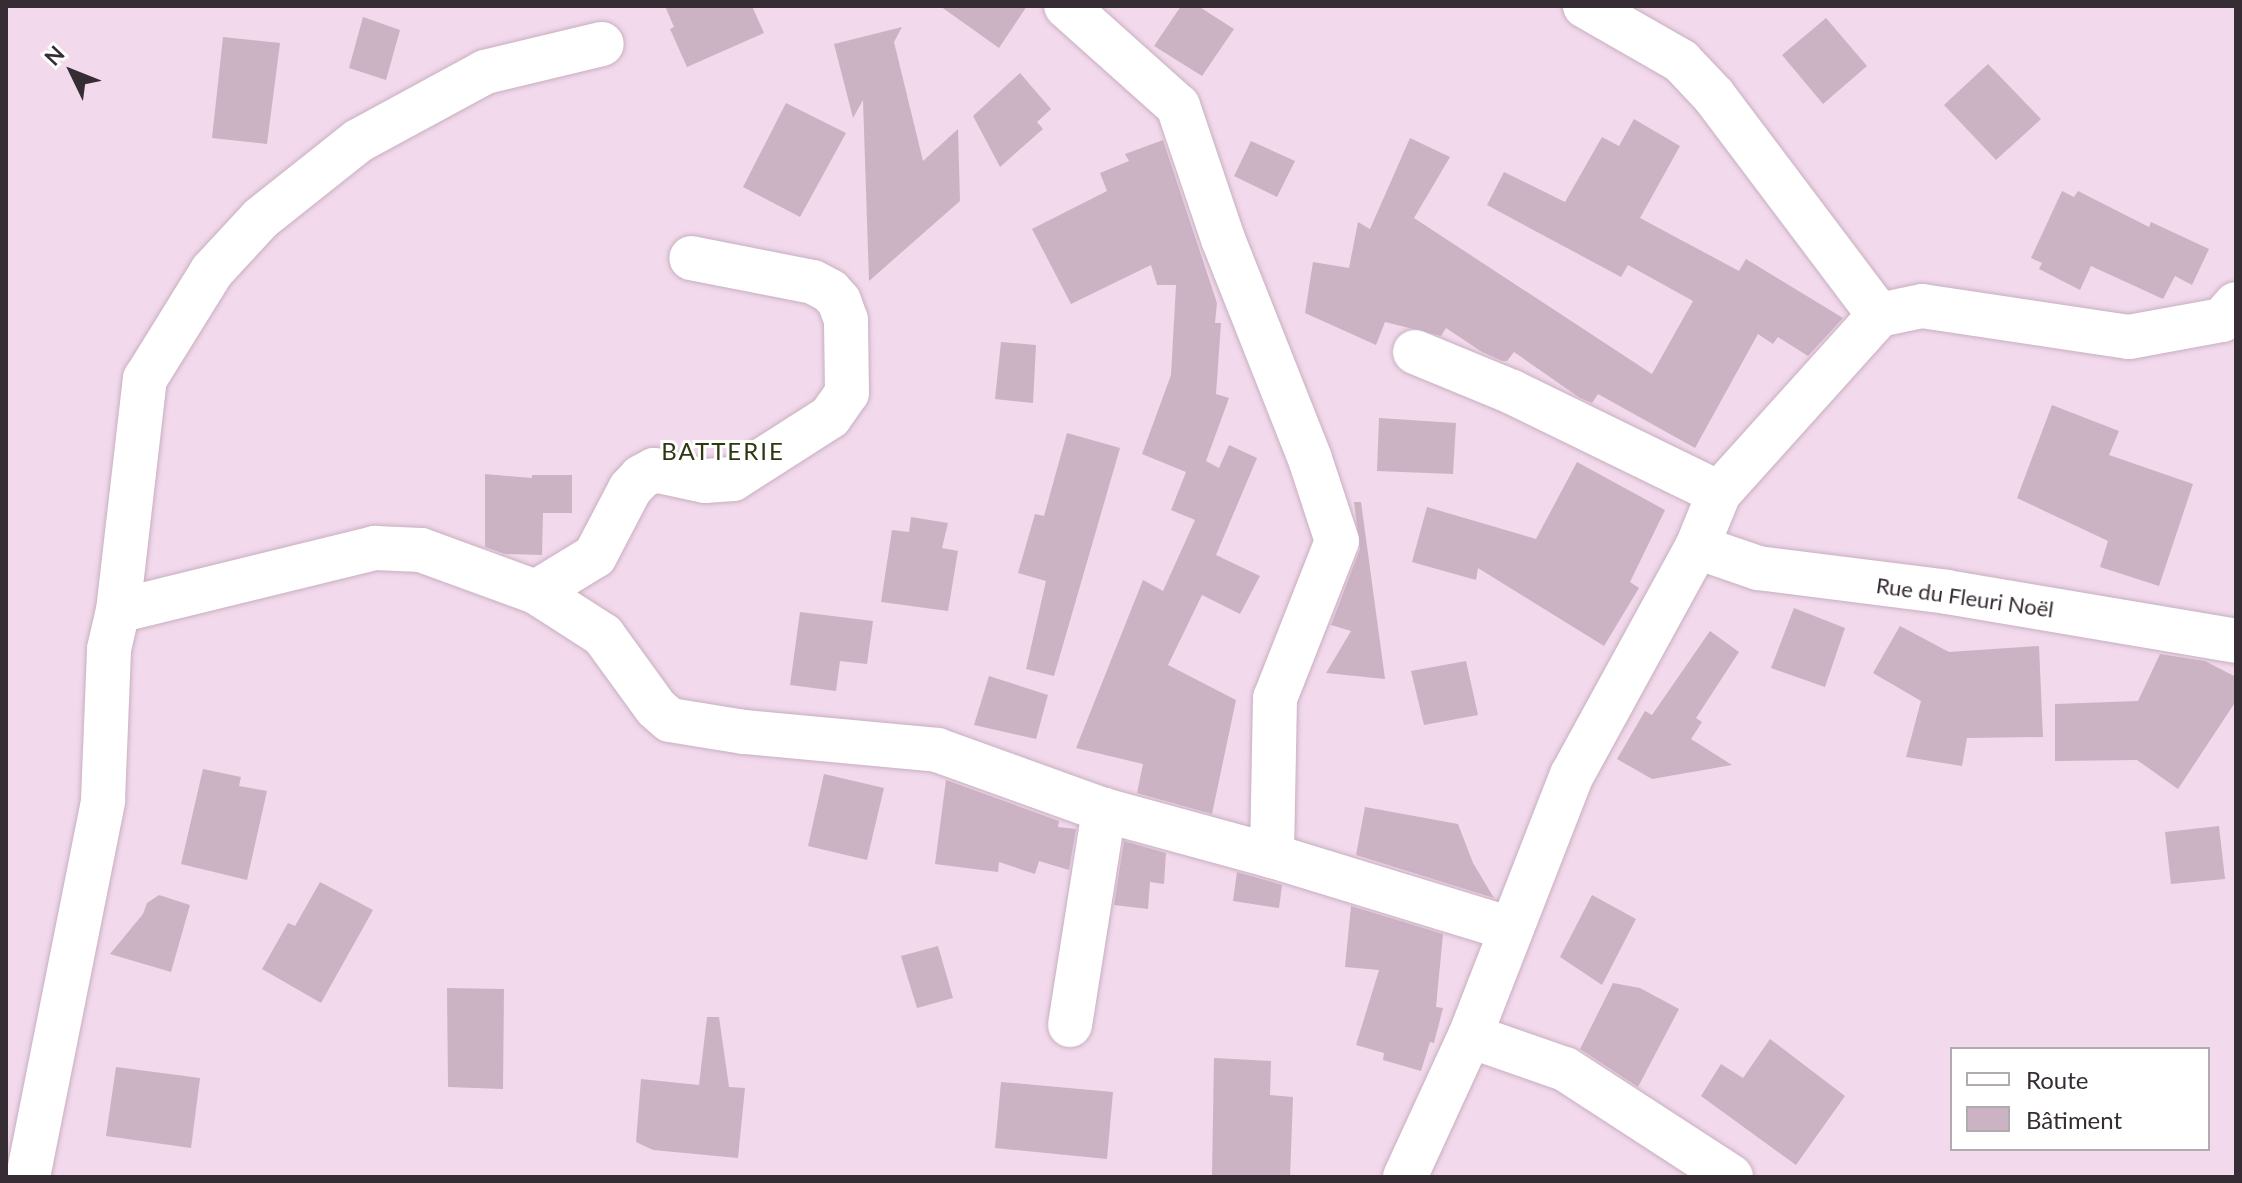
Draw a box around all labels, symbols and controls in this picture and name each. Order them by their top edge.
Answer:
north arrow [32,32,112,112]
text: N [38,40,70,71]
district label: BATTERIE [661,437,785,465]
street label: Rue du Fleuri Noël [1875,571,2055,623]
legend [1950,1047,2210,1151]
text: Route [2026,1065,2088,1094]
text: Bâtiment [2026,1105,2122,1134]

